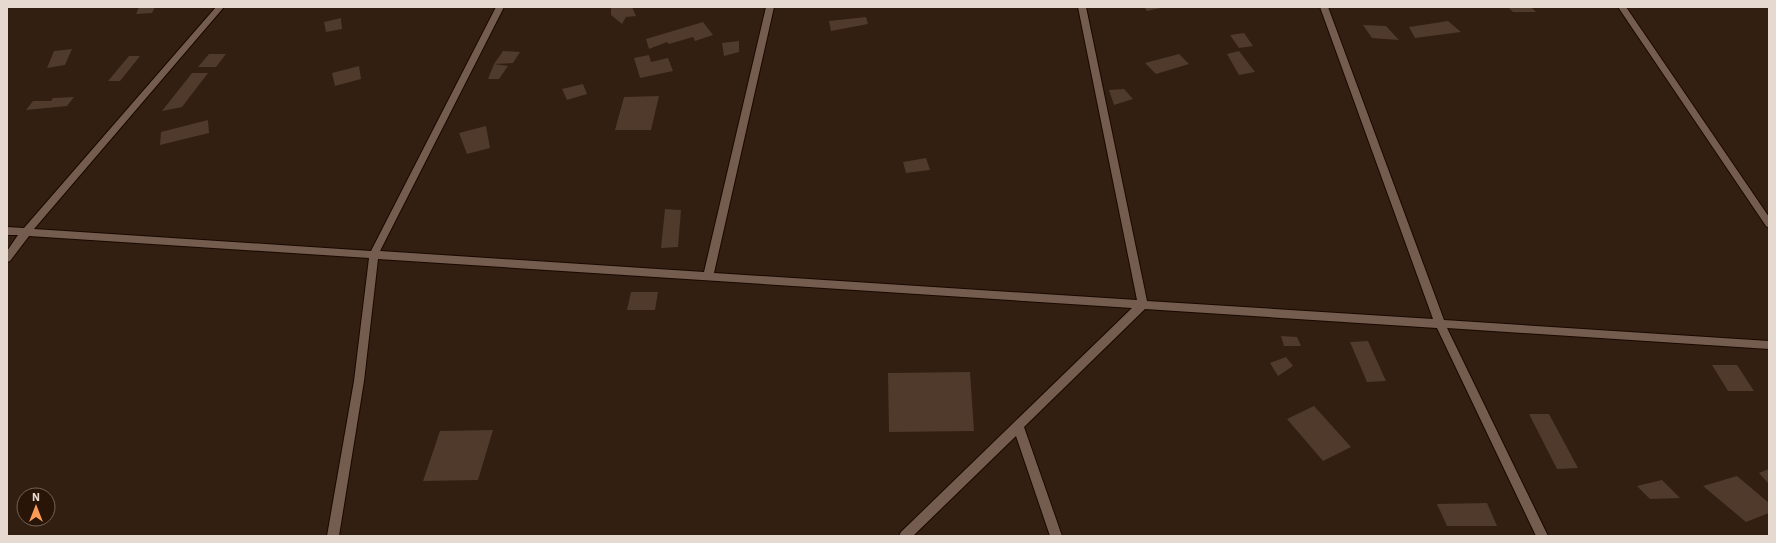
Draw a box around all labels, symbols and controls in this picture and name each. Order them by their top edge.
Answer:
north arrow [16,487,56,527]
text: N [32,490,40,504]

